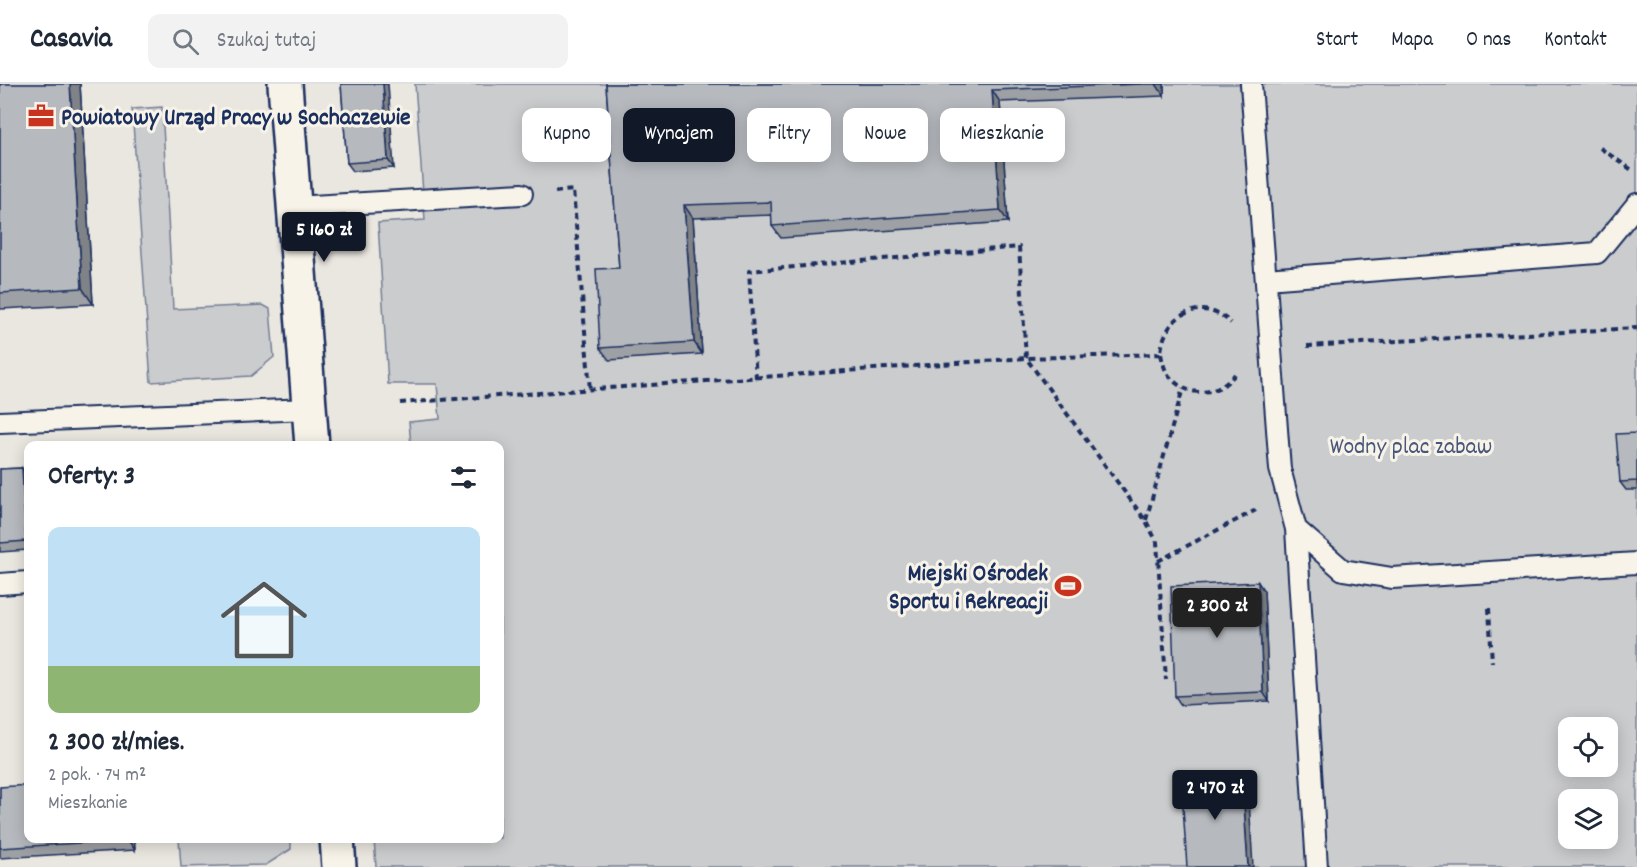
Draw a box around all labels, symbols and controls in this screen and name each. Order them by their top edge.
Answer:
search box [148,14,568,68]
text: Casavia [30,21,112,61]
icon: search [169,25,202,58]
text: Szukaj tutaj [217,26,316,57]
text: Start [1316,26,1358,56]
text: Mapa [1391,26,1433,56]
text: O nas [1466,26,1511,56]
text: Kontakt [1544,26,1607,56]
office icon: Powiatowy Urząd Pracy w Sochaczewie [26,101,56,131]
place label: Powiatowy Urząd Pracy w Sochaczewie [61,102,411,136]
chip: Kupno [522,108,611,162]
chip: Wynajem [623,108,735,162]
chip: Filtry [747,108,831,162]
chip: Nowe [843,108,928,162]
chip: Mieszkanie [940,108,1065,162]
pin: 5 160 zł [262,212,386,263]
text: 5 160 zł [296,217,352,245]
park label: Wodny plac zabaw [1330,431,1492,465]
text: Oferty: 3 [48,459,135,496]
icon: filters [447,461,480,494]
place label: Miejski Ośrodek Sportu i Rekreacji [889,558,1049,620]
icon: home [210,566,318,674]
sports icon: Miejski Ośrodek Sportu i Rekreacji [1053,571,1083,601]
pin: 2 300 zł [1155,588,1279,639]
text: 2 300 zł [1186,593,1248,621]
map controls [1558,717,1618,849]
button: locate [1558,717,1618,777]
text: 2 300 zł/mies. [48,725,184,762]
text: 2 pok. · 74 m² [48,762,146,790]
pin: 2 470 zł [1153,770,1277,821]
text: 2 470 zł [1186,775,1244,803]
button: layers [1558,789,1618,849]
text: Mieszkanie [48,790,127,818]

